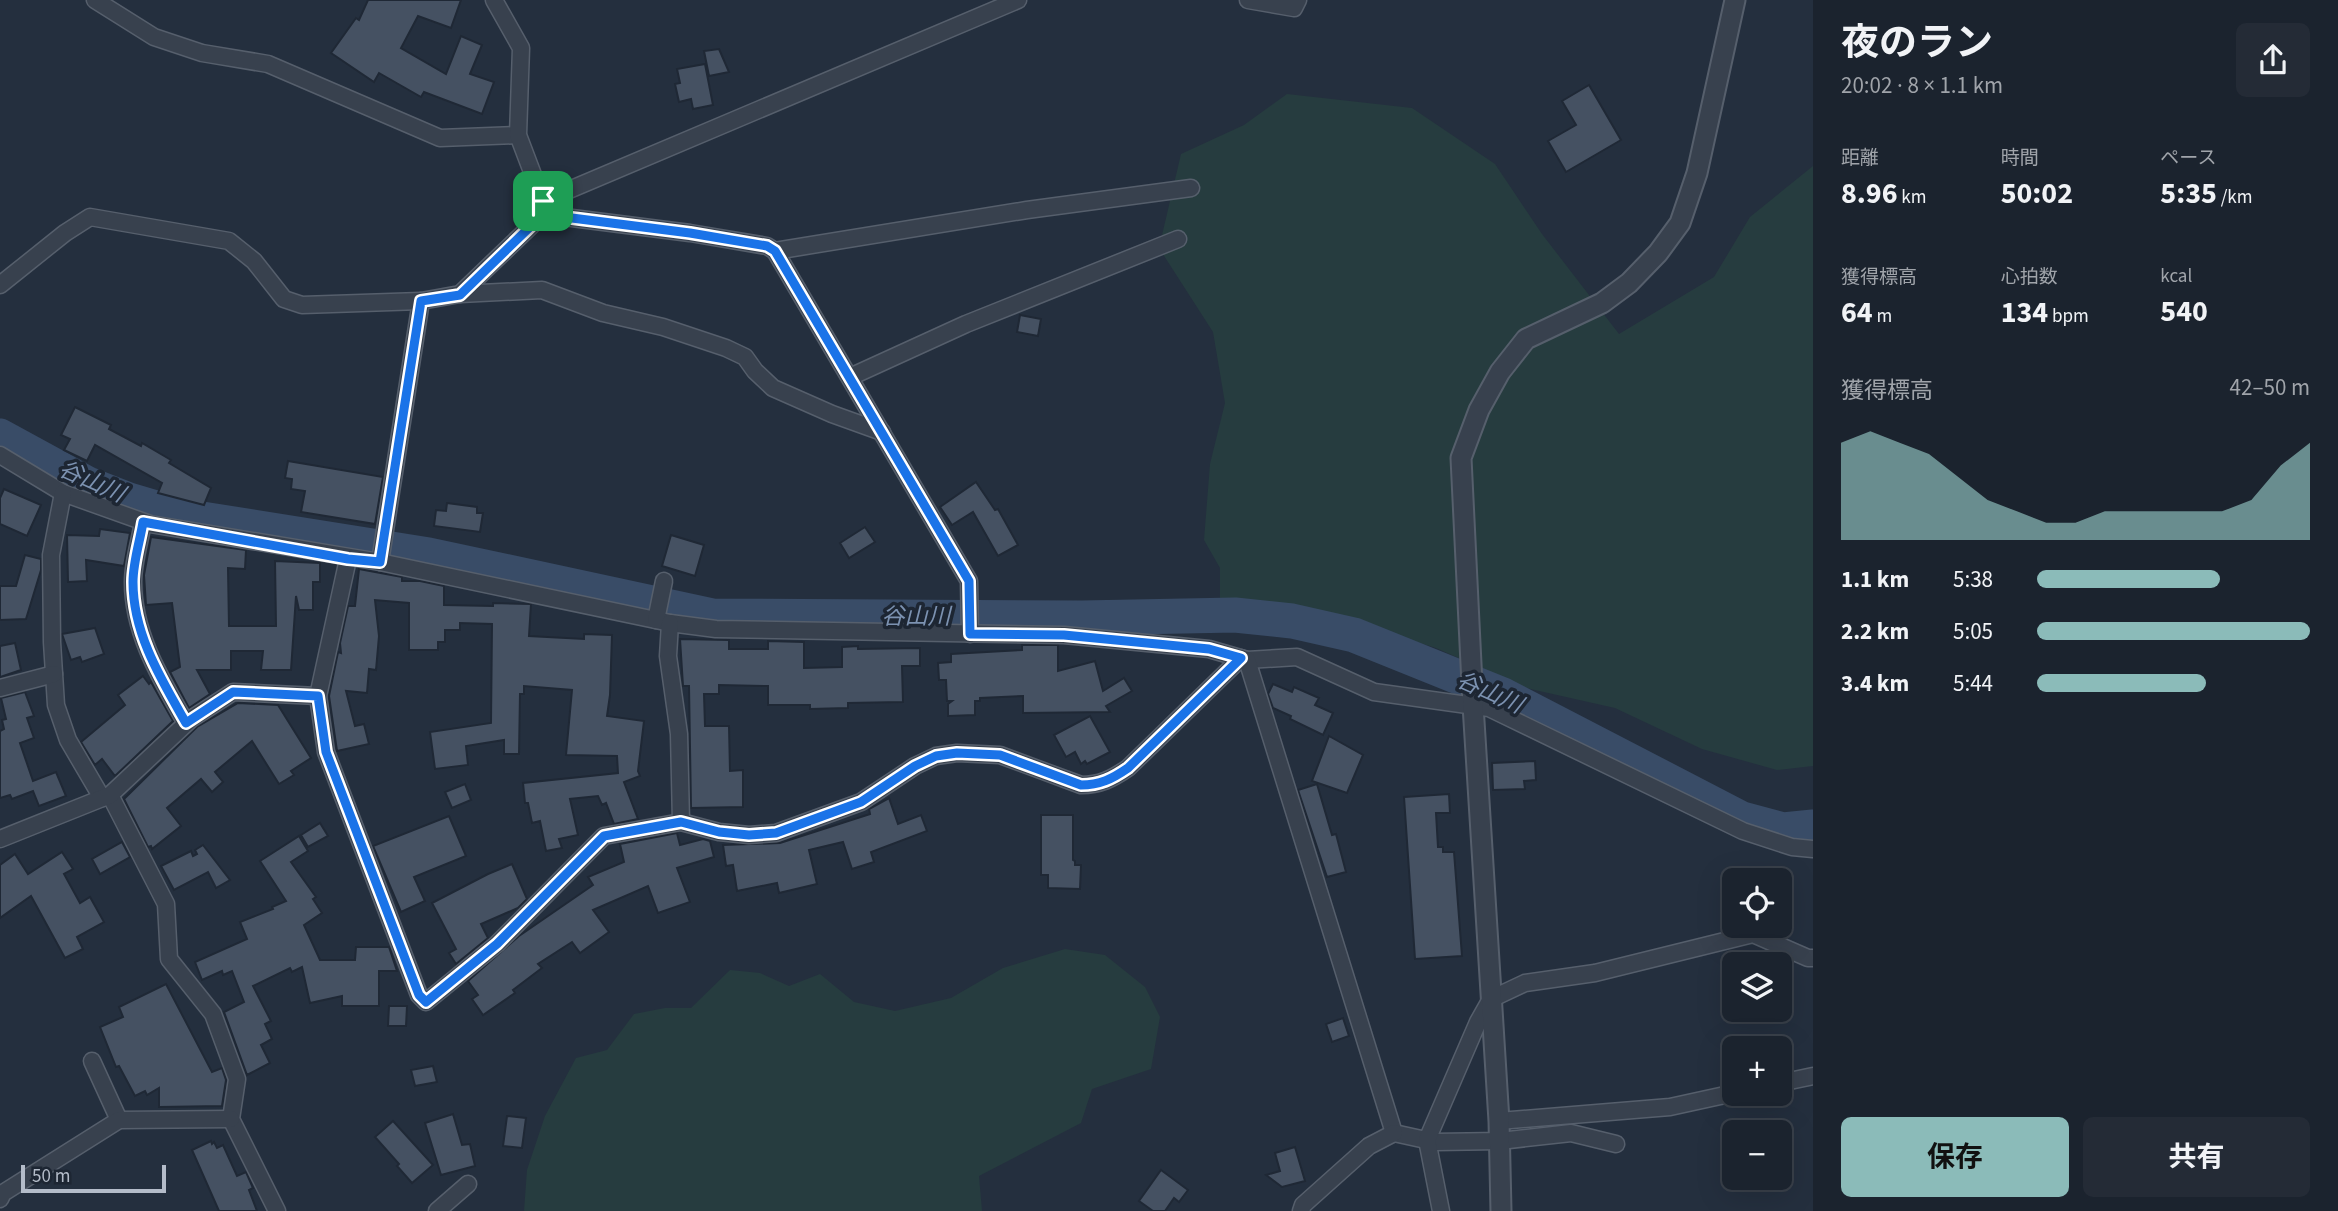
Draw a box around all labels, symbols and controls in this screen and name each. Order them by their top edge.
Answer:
text: 夜のラン [1841,16,1993,70]
button: share [2236,23,2310,97]
text: 20:02 · 8 × 1.1 km [1841,69,2003,102]
text: 距離 [1841,145,1879,172]
text: 時間 [2001,145,2039,172]
text: ペース [2160,145,2216,172]
pin [513,171,573,231]
text: 8.96 [1841,172,1898,215]
text: 50:02 [2001,172,2073,215]
text: 5:35 [2160,172,2217,215]
icon: arrive [524,182,562,220]
text: km [1898,184,1927,211]
text: /km [2217,184,2252,211]
text: kcal [2160,263,2192,290]
text: 獲得標高 [1841,264,1917,291]
text: 心拍数 [2001,264,2058,291]
text: 540 [2160,290,2208,333]
text: 64 [1841,291,1873,334]
text: 134 [2001,291,2048,334]
text: m [1873,303,1892,330]
text: bpm [2048,303,2089,330]
text: 42–50 m [2230,371,2310,404]
text: 獲得標高 [1841,374,1933,407]
water label: 谷山川 [54,452,133,512]
text: 1.1 km [1841,563,1909,596]
text: 5:38 [1953,563,1993,596]
water label: 谷山川 [882,600,954,633]
text: 2.2 km [1841,615,1909,648]
text: 5:05 [1953,615,1993,648]
water label: 谷山川 [1452,663,1531,723]
text: 3.4 km [1841,667,1909,700]
text: 5:44 [1953,667,1993,700]
map controls [1722,868,1792,1190]
button: locate [1722,868,1792,938]
button: layers [1722,952,1792,1022]
button: + [1722,1036,1792,1106]
button: 保存 [1841,1117,2069,1197]
button: 共有 [2083,1117,2310,1197]
button: − [1722,1120,1792,1190]
scale bar [21,1162,166,1194]
text: 50 m [32,1163,70,1190]

